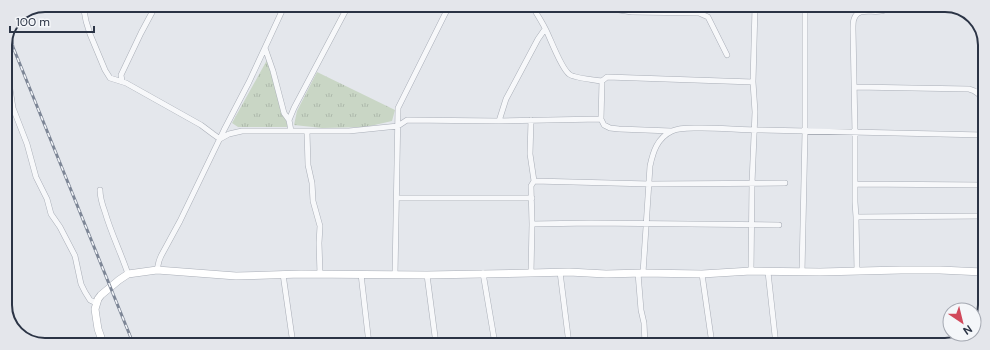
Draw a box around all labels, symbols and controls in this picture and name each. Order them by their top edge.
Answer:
scale bar [10,8,94,34]
text: 100 m [16,14,50,30]
north arrow [942,302,982,342]
text: N [960,322,975,338]

